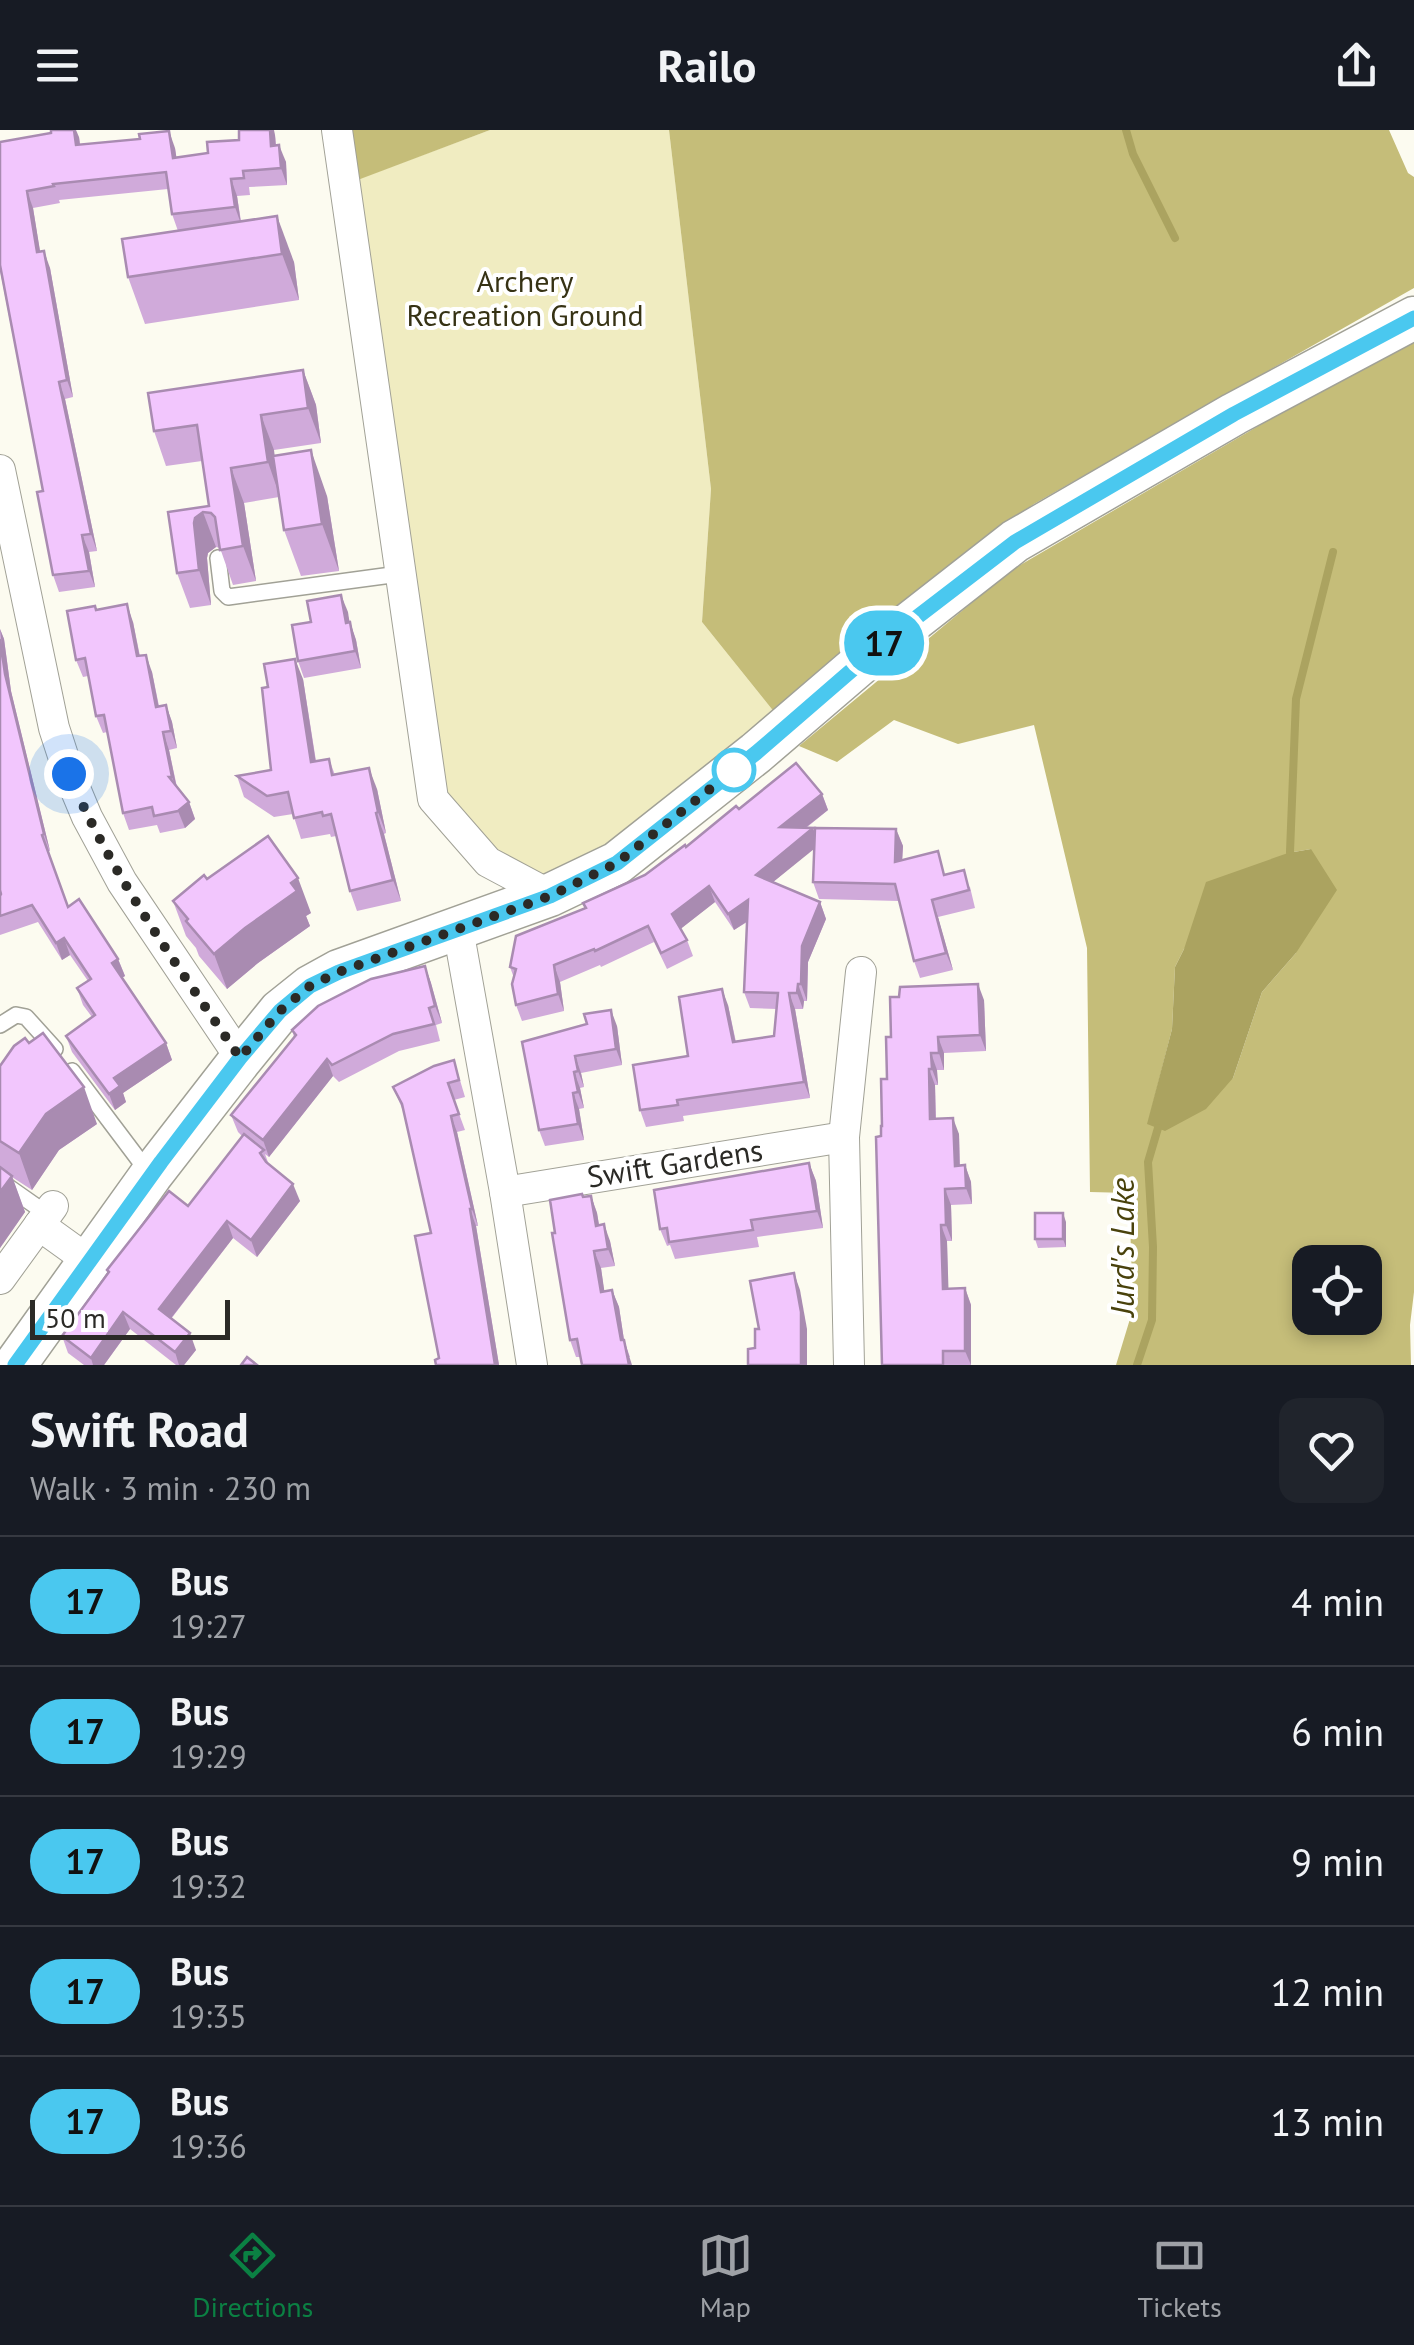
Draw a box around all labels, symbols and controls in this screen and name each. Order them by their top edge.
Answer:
text: Railo [658,36,756,94]
icon: menu [30,38,85,93]
icon: share [1329,38,1384,93]
park label: Archery Recreation Ground [406,261,644,334]
line badge: 17 [839,610,929,676]
text: 17 [864,620,904,666]
your location [44,749,94,799]
unlabelled marker [713,749,755,791]
street label: Swift Gardens [584,1129,765,1196]
water label: Jurd's Lake [1101,1178,1143,1318]
map controls [1292,1245,1382,1335]
button: locate [1292,1245,1382,1335]
scale bar [30,1295,230,1340]
text: 50 m [45,1299,106,1336]
text: Swift Road [30,1398,249,1460]
button: heart [1279,1398,1384,1503]
text: Walk · 3 min · 230 m [30,1467,311,1509]
text: Bus [170,1556,229,1605]
text: 4 min [1291,1577,1384,1626]
text: 17 [65,1578,105,1624]
text: 19:27 [170,1605,247,1647]
text: Bus [170,1686,229,1735]
text: 6 min [1291,1707,1384,1756]
text: 17 [65,1708,105,1754]
text: 19:29 [170,1735,247,1777]
text: Bus [170,1816,229,1865]
text: 9 min [1291,1837,1384,1886]
text: 17 [65,1838,105,1884]
text: 19:32 [170,1865,247,1907]
text: Bus [170,1946,229,1995]
text: 12 min [1271,1967,1384,2016]
text: 17 [65,1968,105,2014]
text: 19:35 [170,1995,247,2037]
text: Bus [170,2076,229,2125]
text: 13 min [1271,2097,1384,2146]
text: 17 [65,2098,105,2144]
text: 19:36 [170,2125,247,2167]
tab: Directions [192,2228,313,2325]
tab: Map [698,2228,753,2325]
tab: Tickets [1137,2228,1222,2325]

